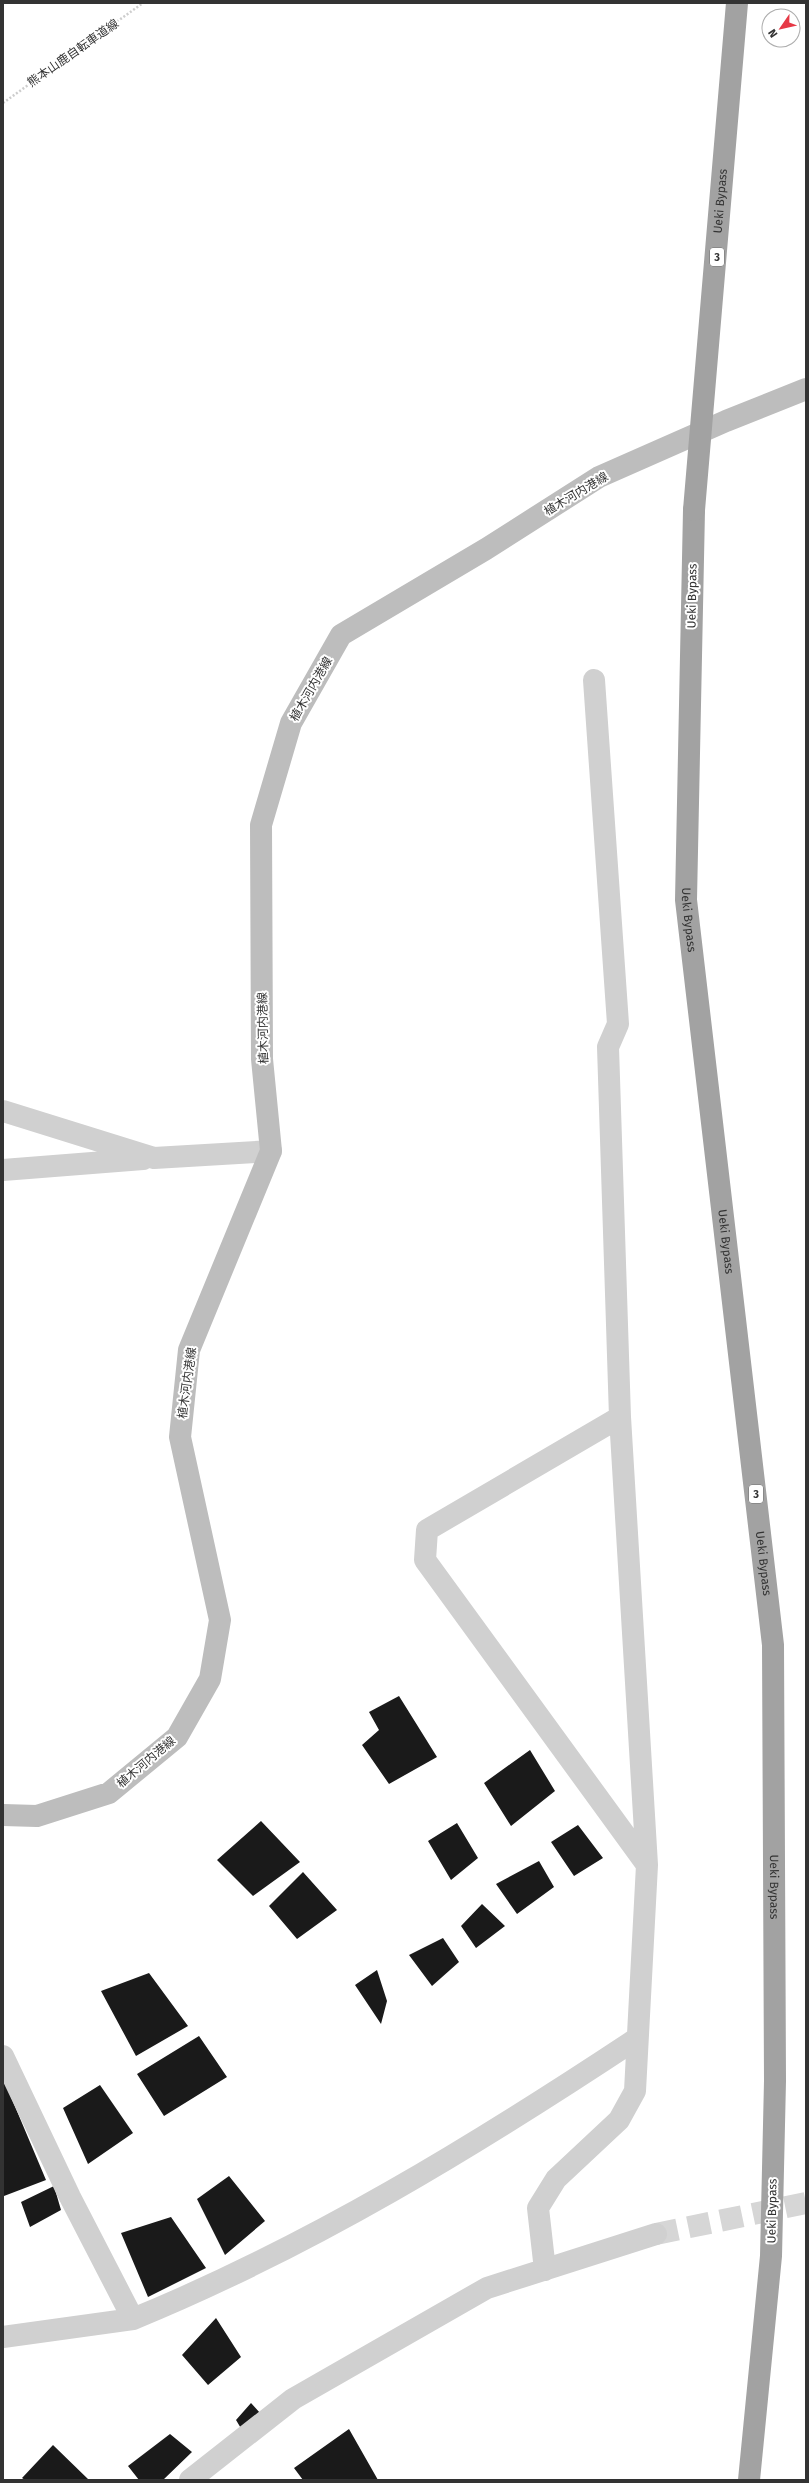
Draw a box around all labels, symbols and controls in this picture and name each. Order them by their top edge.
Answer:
north arrow [761,8,801,48]
street label: 熊本山鹿自転車道線 [25,16,121,90]
text: N [766,27,781,40]
street label: Ueki Bypass [710,168,730,234]
road number: 3 [710,248,724,266]
street label: 植木河内港線 [542,469,610,519]
street label: Ueki Bypass [684,563,700,629]
street label: 植木河内港線 [287,654,335,724]
street label: Ueki Bypass [679,887,699,953]
street label: 植木河内港線 [255,992,271,1064]
street label: Ueki Bypass [715,1209,737,1275]
street label: 植木河内港線 [175,1346,199,1420]
road number: 3 [749,1485,763,1503]
street label: Ueki Bypass [753,1530,774,1597]
street label: 植木河内港線 [114,1733,178,1791]
street label: Ueki Bypass [767,1854,781,1920]
street label: Ueki Bypass [764,2178,780,2244]

